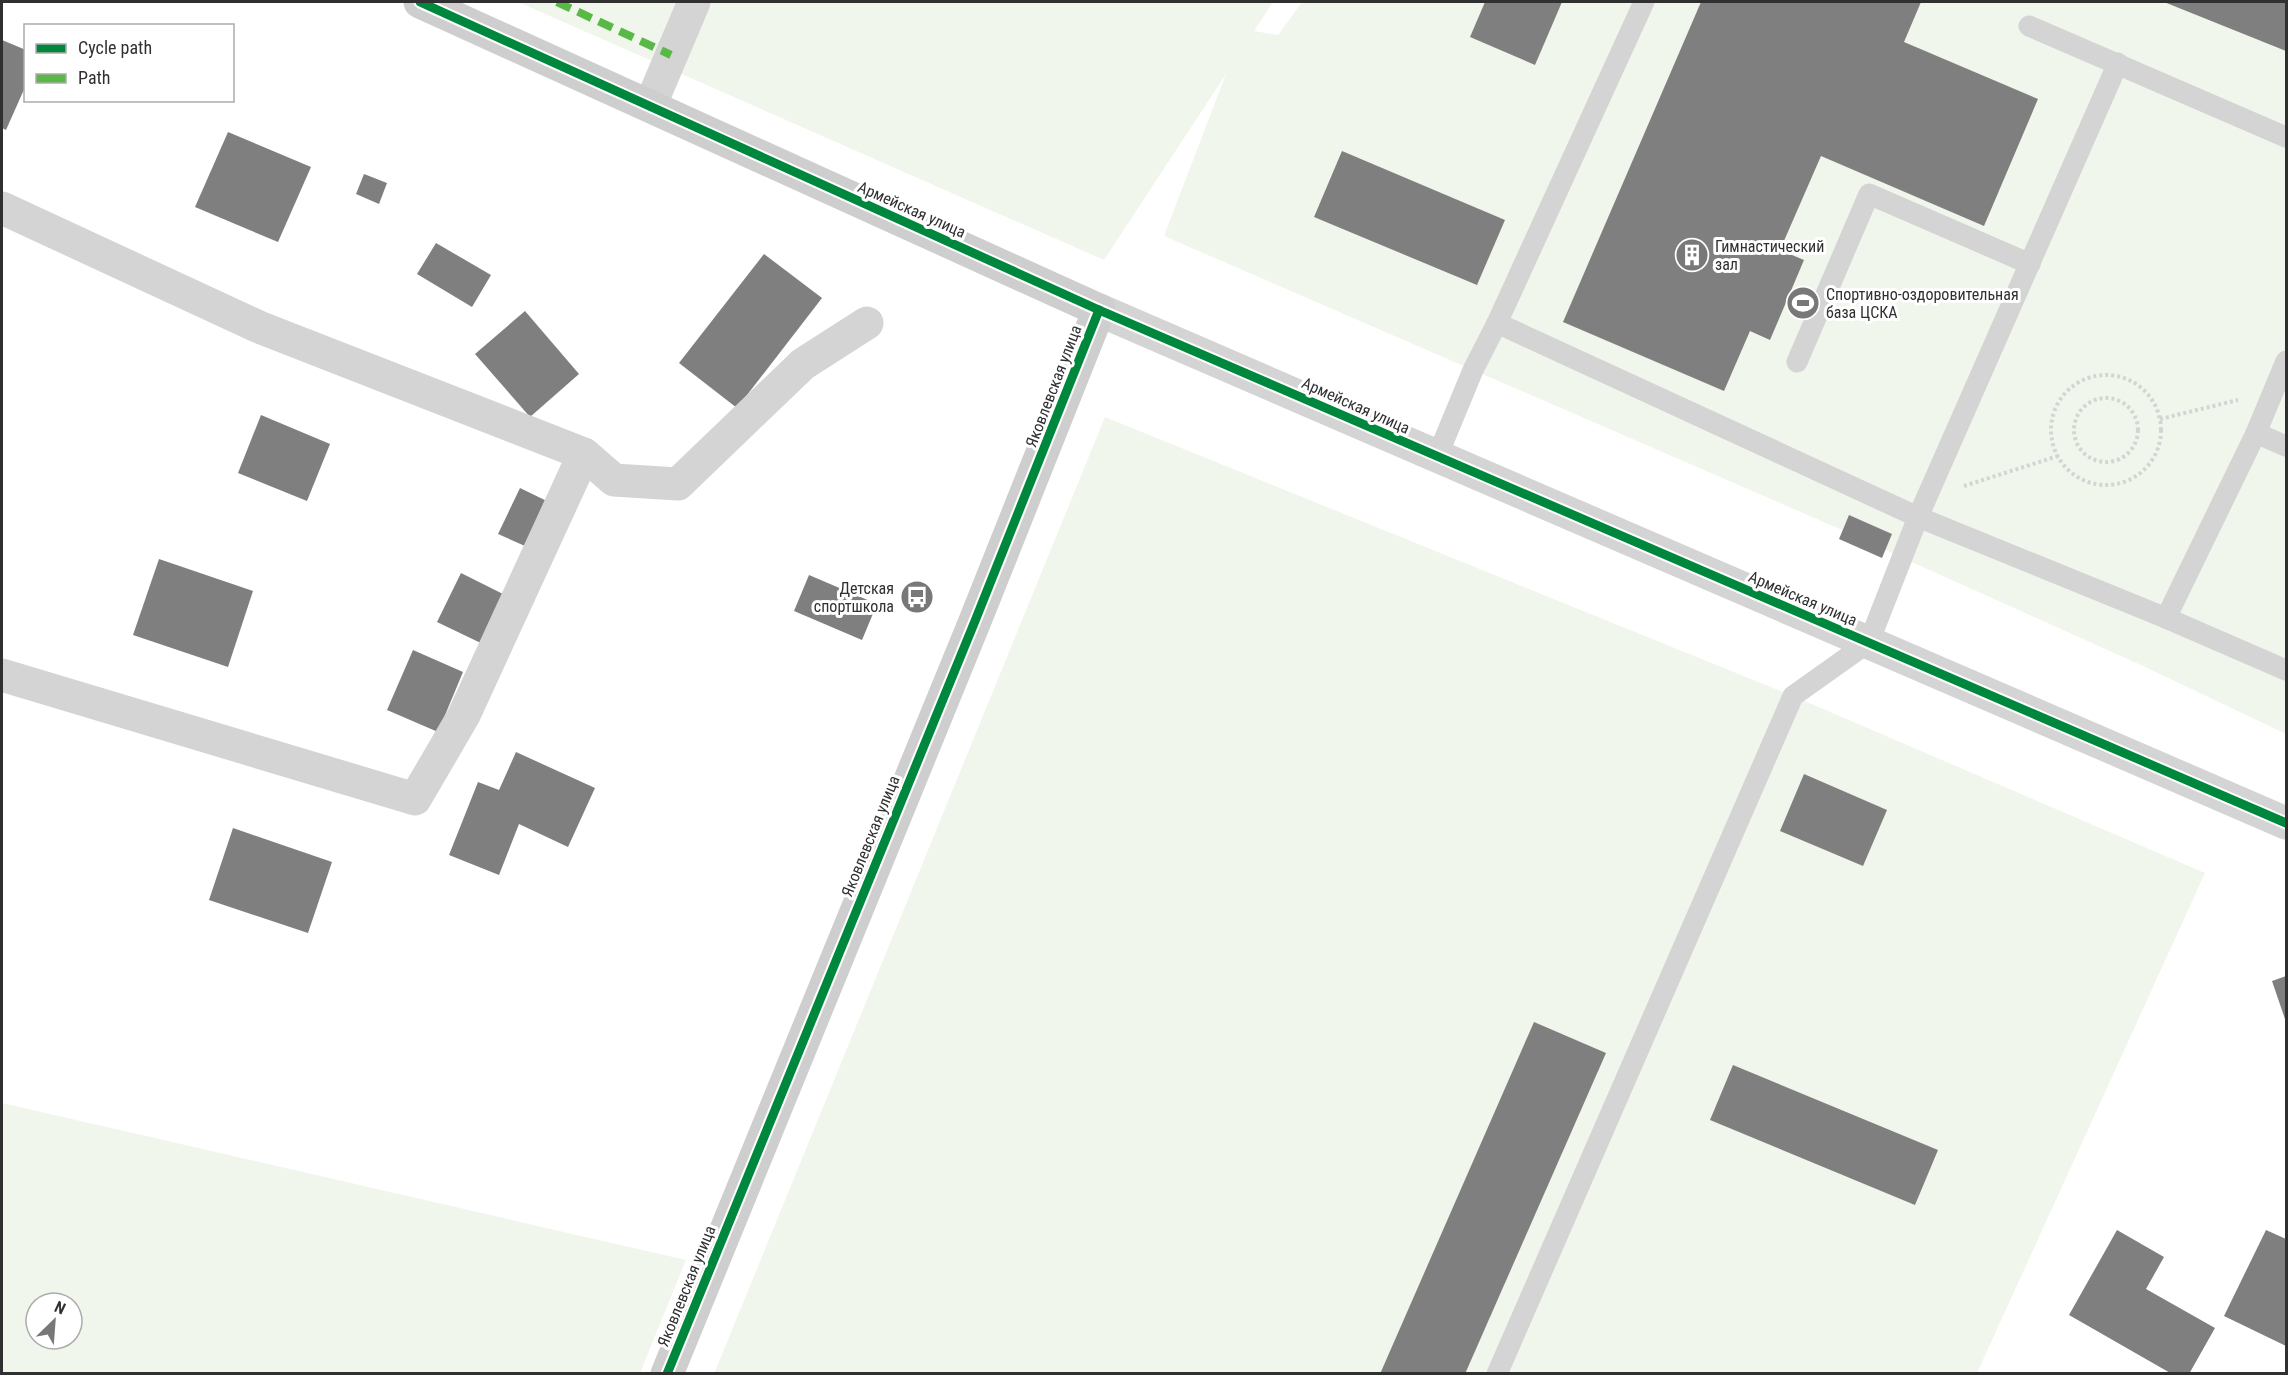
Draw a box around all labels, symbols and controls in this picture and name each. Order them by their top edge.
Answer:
legend [24,24,234,102]
text: Cycle path [78,37,152,58]
text: Path [78,67,111,88]
street label: Армейская улица [855,177,969,242]
building icon: Гимнастический зал [1674,237,1710,273]
place label: Гимнастический зал [1715,237,1824,274]
sports icon: Спортивно-оздоровительная база ЦСКА [1785,285,1821,321]
place label: Спортивно-оздоровительная база ЦСКА [1826,285,2019,322]
street label: Яковлевская улица [1021,322,1085,450]
street label: Армейская улица [1299,373,1413,438]
street label: Армейская улица [1746,567,1860,630]
place label: Детская спортшкола [814,579,894,616]
bus stop icon: Детская спортшкола [899,579,935,615]
street label: Яковлевская улица [837,773,903,900]
street label: Яковлевская улица [653,1223,719,1350]
north arrow [24,1291,84,1351]
text: N [52,1297,69,1319]

